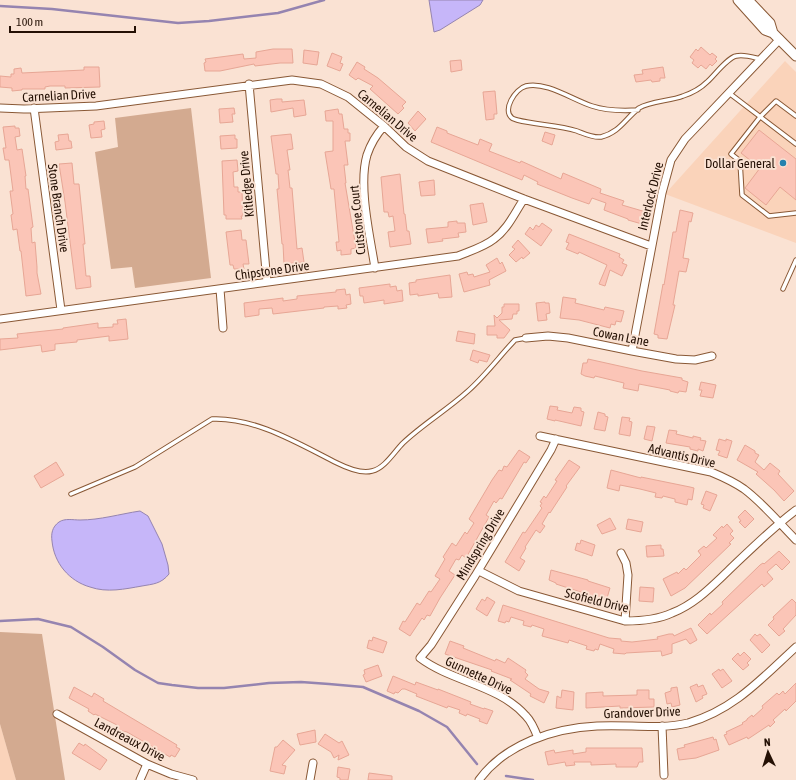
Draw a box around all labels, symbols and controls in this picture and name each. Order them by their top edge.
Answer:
scale bar [10,8,135,34]
text: 100 m [16,15,43,29]
street label: Carnelian Drive [22,86,96,105]
street label: Carnelian Drive [355,86,421,145]
street label: Kitledge Drive [236,150,257,218]
place label: Dollar General [705,156,776,171]
marker: Dollar General [778,158,788,168]
street label: Interlock Drive [635,160,666,232]
street label: Stone Branch Drive [45,163,72,253]
street label: Cutstone Court [346,184,369,255]
street label: Chipstone Drive [234,258,310,283]
street label: Cowan Lane [592,324,650,349]
street label: Advantis Drive [647,440,717,471]
street label: Mindspring Drive [453,506,508,583]
street label: Scofield Drive [563,585,630,616]
street label: Gunnette Drive [443,653,515,697]
street label: Grandover Drive [603,704,681,721]
street label: Landreaux Drive [92,715,168,764]
north arrow [748,732,788,772]
text: N [764,736,771,748]

